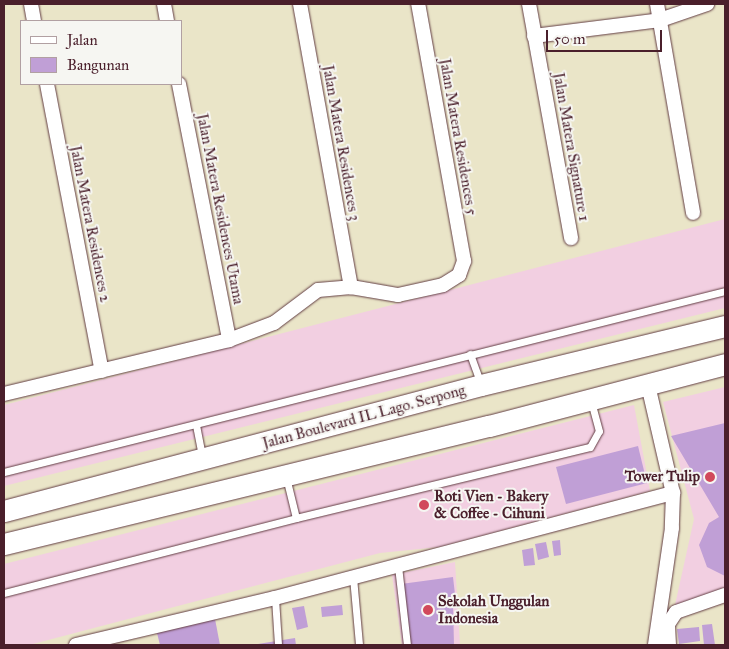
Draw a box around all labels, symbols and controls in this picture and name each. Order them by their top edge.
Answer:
legend [20,20,182,85]
scale bar [549,20,665,52]
text: 50 m [554,30,586,48]
text: Jalan [67,31,98,49]
text: Bangunan [67,56,129,74]
street label: Jalan Matera Residences 5 [435,57,481,217]
street label: Jalan Matera Residences 3 [318,64,364,222]
street label: Jalan Matera Signature 1 [549,71,593,223]
street label: Jalan Matera Residences Utama [193,112,247,306]
street label: Jalan Matera Residences 2 [66,144,114,304]
street label: Jalan Boulevard IL Lago. Serpong [261,381,467,453]
place label: Tower Tulip [625,468,700,486]
marker: Tower Tulip [704,471,716,483]
place label: Roti Vien - Bakery & Coffee - Cihuni [434,487,548,522]
marker: Roti Vien - Bakery & Coffee - Cihuni [418,499,430,511]
place label: Sekolah Unggulan Indonesia [438,592,549,627]
marker: Sekolah Unggulan Indonesia [422,604,434,616]

